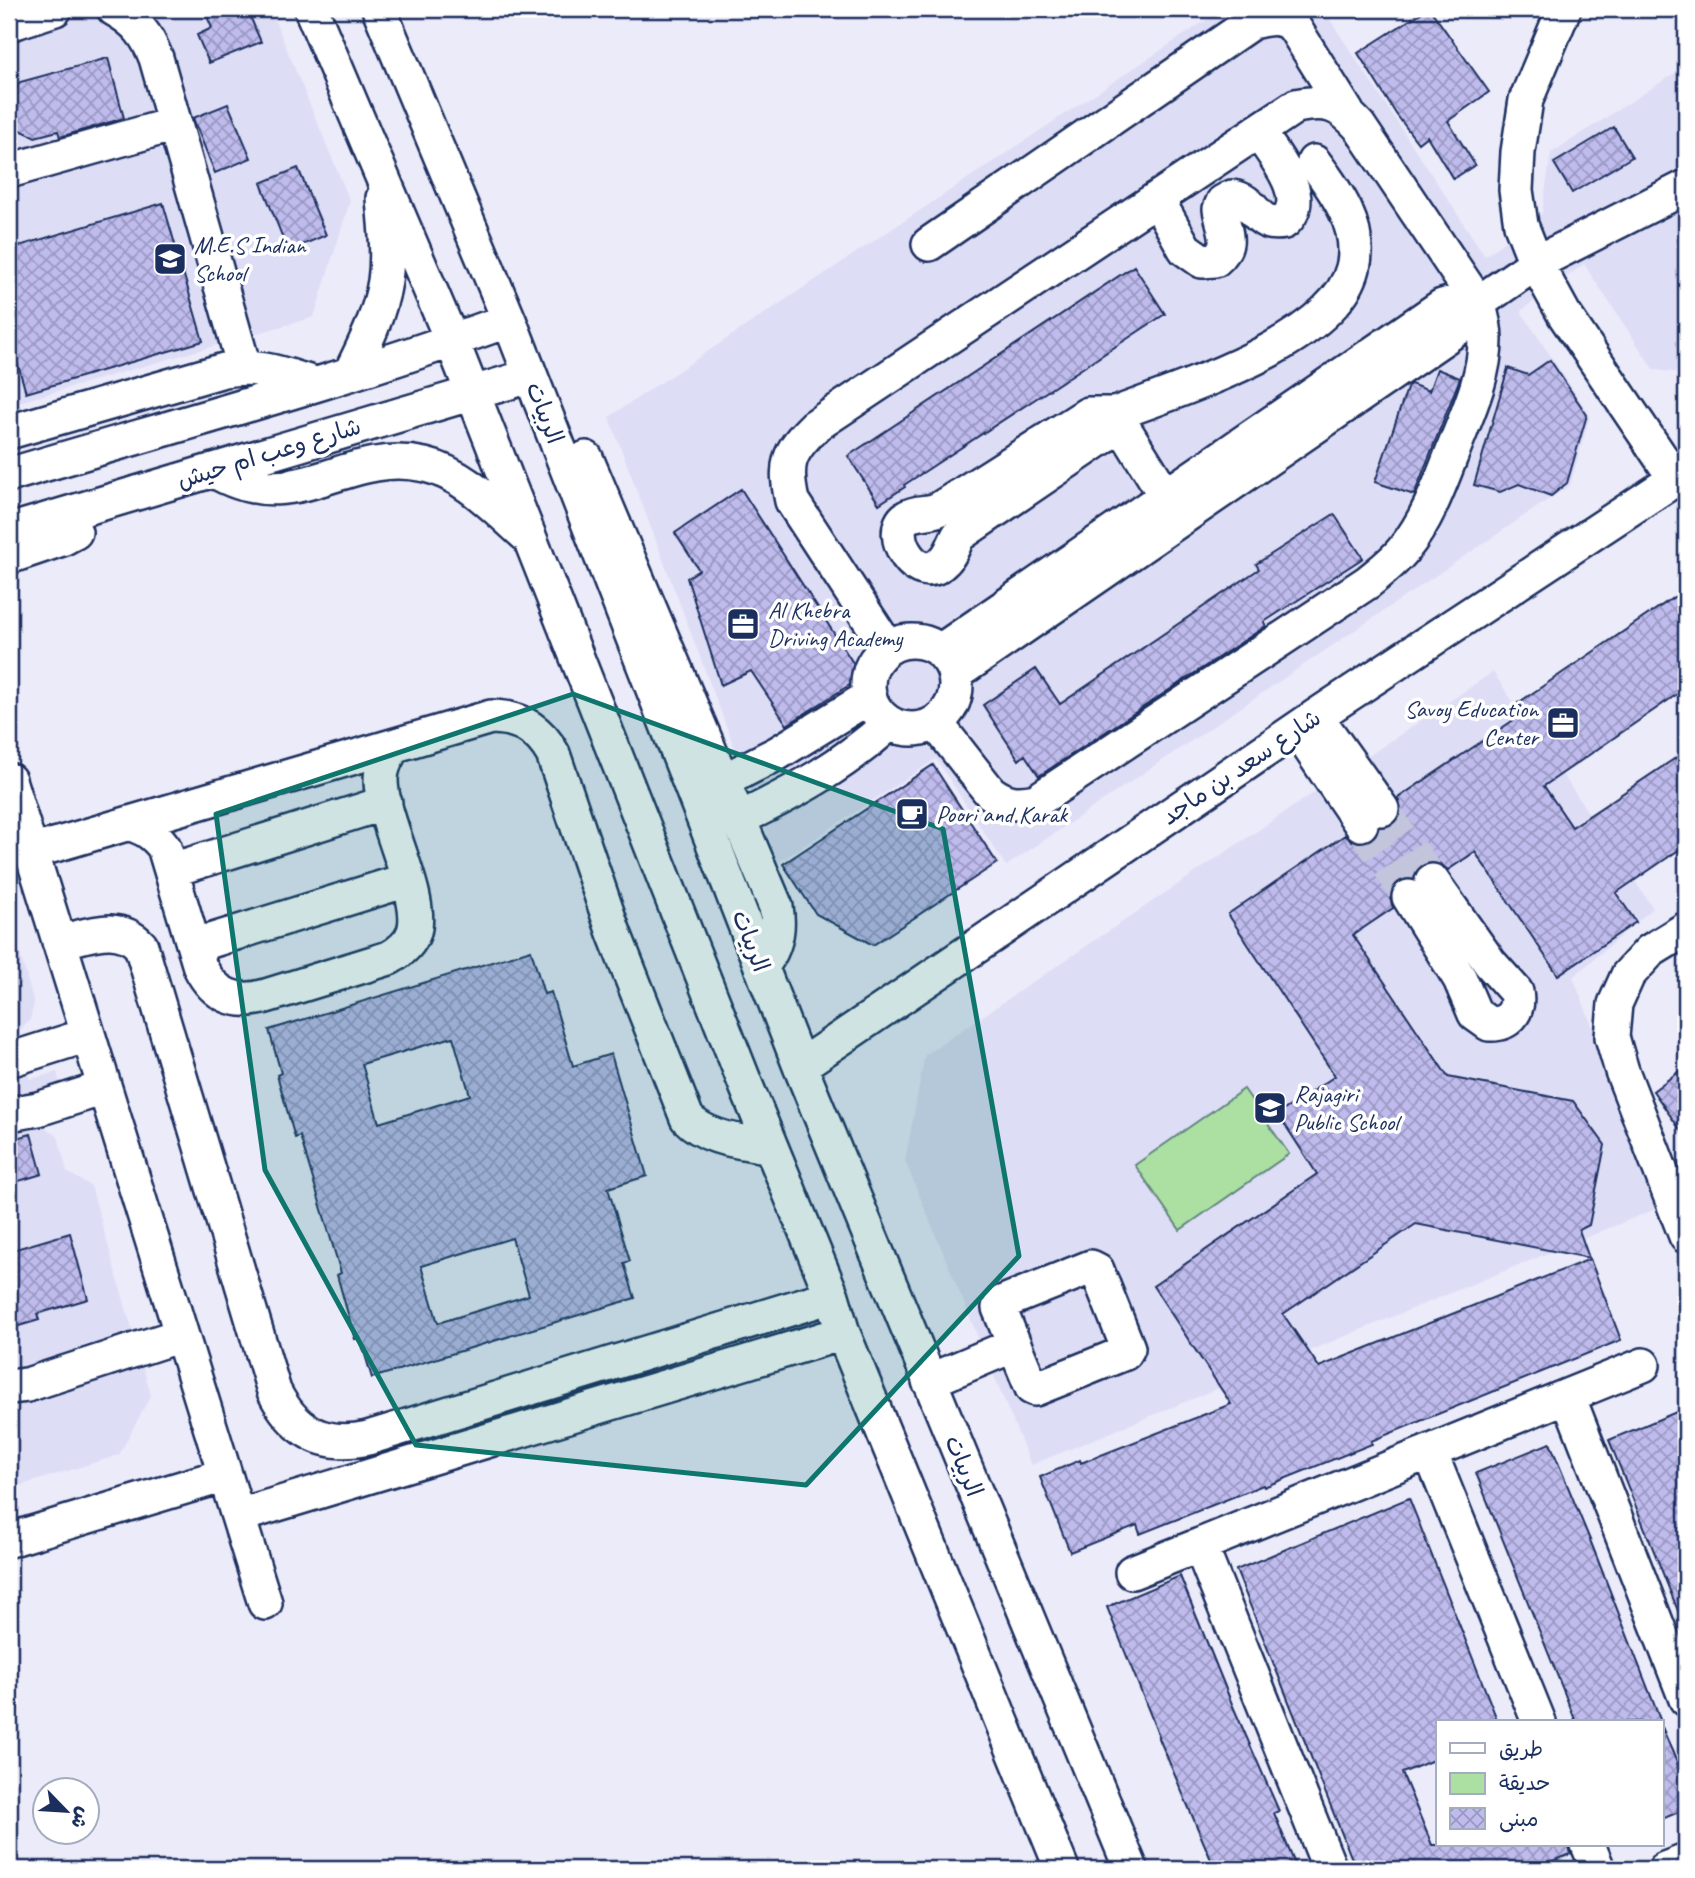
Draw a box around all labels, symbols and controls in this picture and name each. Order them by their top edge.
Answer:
place label: M.E.S Indian School [194,230,307,288]
school or university icon: M.E.S Indian School [151,240,189,278]
street label: الربيات [520,378,570,448]
street label: شارع وعب ام حيش [173,411,365,498]
place label: Al Khebra Driving Academy [768,595,904,653]
office icon: Al Khebra Driving Academy [724,605,762,643]
place label: Savoy Education Center [1404,694,1540,752]
street label: شارع سعد بن ماجد [1156,703,1328,833]
office icon: Savoy Education Center [1544,704,1582,742]
cafe icon: Poori and Karak [893,795,931,833]
place label: Poori and Karak [936,799,1069,829]
street label: الربيات [726,906,776,976]
place label: Rajagiri Public School [1294,1079,1402,1137]
school or university icon: Rajagiri Public School [1251,1089,1289,1127]
street label: الربيات [938,1431,990,1501]
legend [1436,1720,1664,1846]
text: طريق [1499,1736,1543,1762]
text: حديقة [1499,1770,1550,1796]
north arrow [32,1776,102,1846]
text: ش [65,1803,96,1832]
text: مبنى [1499,1806,1538,1833]

